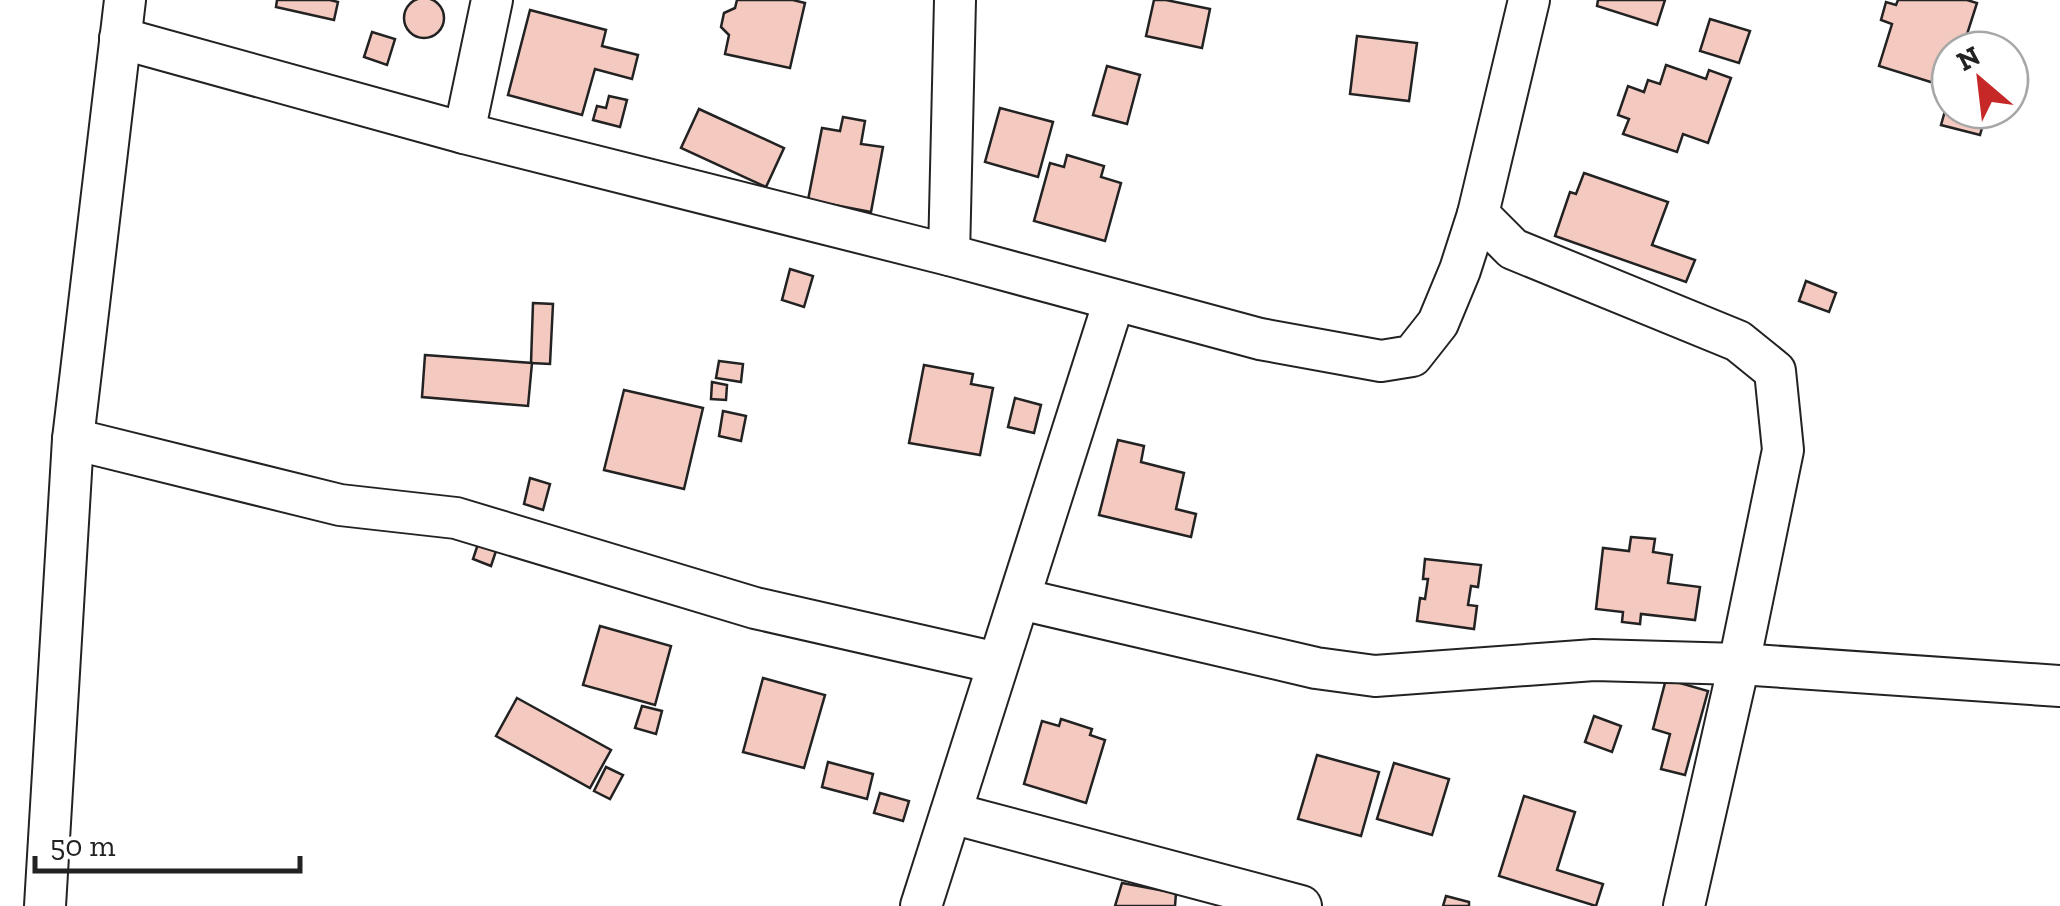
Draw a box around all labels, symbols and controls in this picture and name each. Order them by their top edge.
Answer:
north arrow [1930,30,2030,130]
text: N [1951,39,1986,78]
scale bar [35,811,300,873]
text: 50 m [50,828,115,864]

